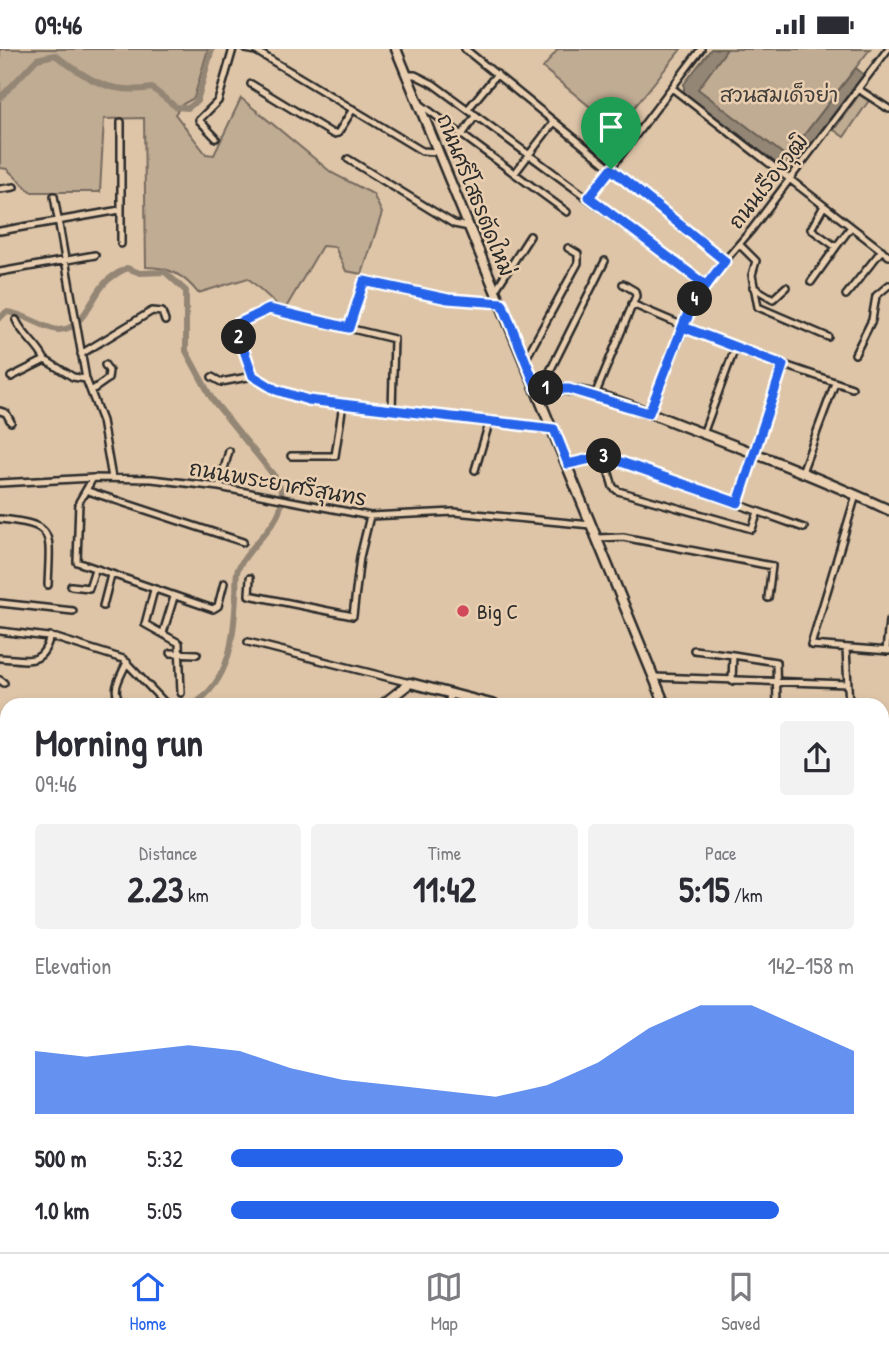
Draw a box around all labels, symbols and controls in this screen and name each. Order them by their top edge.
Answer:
text: 09:46 [35,7,82,42]
park label: สวนสมเด็จย่า [720,80,838,109]
pin [581,97,641,169]
icon: arrive [592,108,630,146]
street label: ถนนศรีโสธรตัดใหม่ [430,109,522,281]
street label: ถนนเรืองวุฒิ [722,127,816,236]
pin: 4 [678,281,712,317]
text: 4 [691,285,698,311]
pin: 2 [222,319,256,355]
text: 2 [234,323,243,349]
pin: 1 [528,371,564,405]
text: 1 [542,374,549,400]
pin: 3 [586,439,622,473]
text: 3 [599,442,608,468]
street label: ถนนพระยาศรีสุนทร [187,453,369,515]
place label: Big C [477,597,518,626]
marker: Big C [455,603,471,619]
text: Morning run [35,716,203,768]
button: share [780,721,854,795]
text: 09:46 [35,768,77,799]
text: Distance [139,840,197,866]
text: Time [428,840,461,866]
text: Pace [705,840,737,866]
text: 2.23 [128,866,184,913]
text: 11:42 [413,866,476,913]
text: 5:15 [679,866,729,913]
text: km [184,882,209,908]
text: /km [729,882,763,908]
text: Elevation [35,950,111,981]
text: 142–158 m [768,950,854,981]
text: 500 m [35,1143,86,1174]
text: 5:32 [147,1143,183,1174]
text: 1.0 km [35,1195,89,1226]
text: 5:05 [147,1195,182,1226]
tab: Home [129,1268,167,1336]
tab: Map [425,1268,463,1336]
tab: Saved [721,1268,760,1336]

